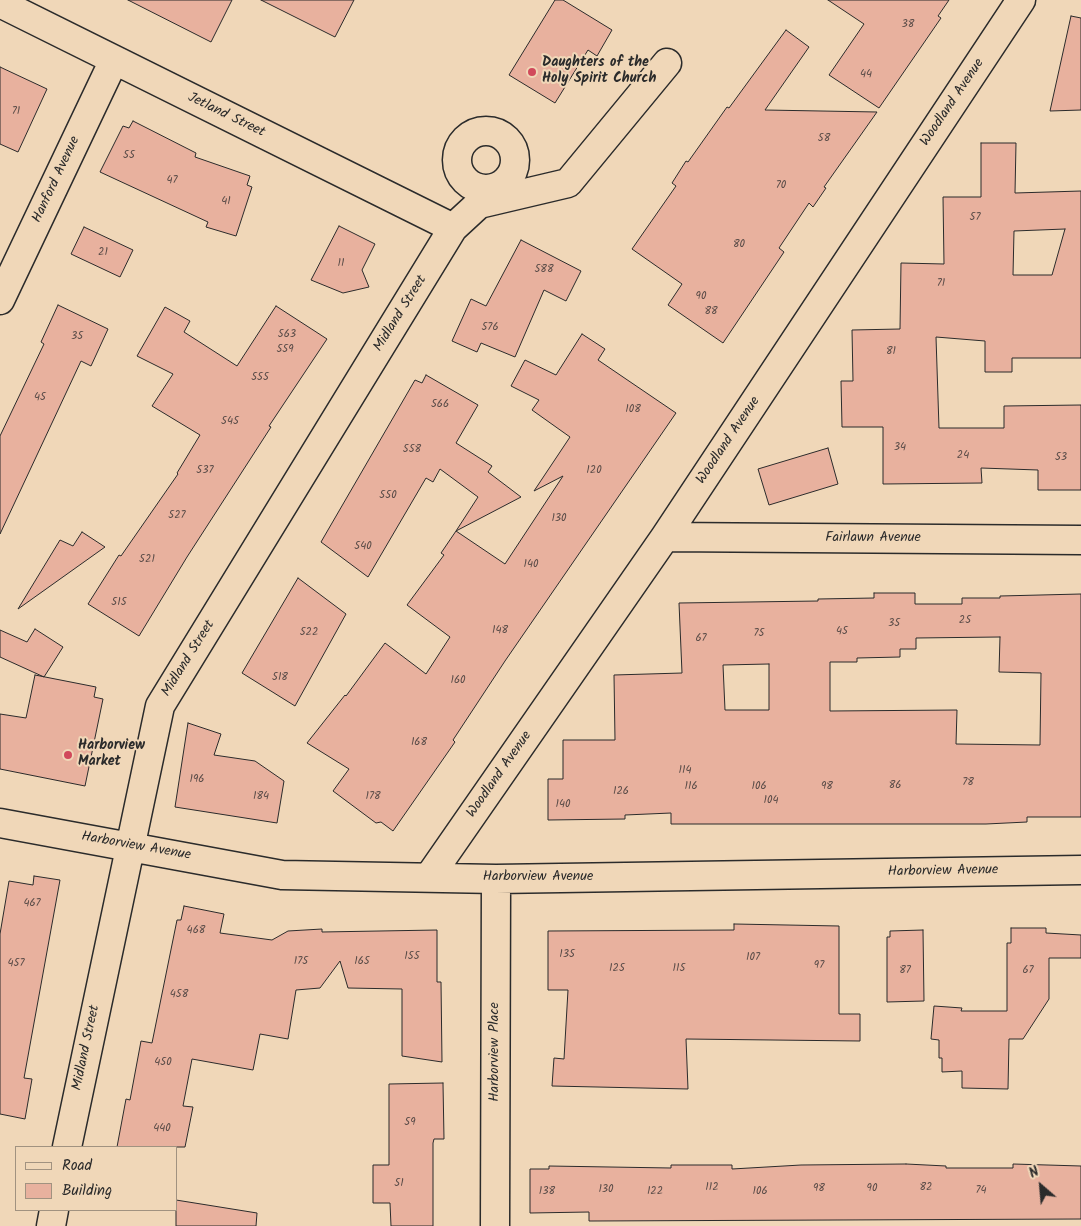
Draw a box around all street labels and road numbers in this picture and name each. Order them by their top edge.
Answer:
street label: Woodland Avenue [918,56,988,150]
street label: Jetland Street [185,90,267,142]
street label: Hanford Avenue [30,134,84,226]
street label: Midland Street [371,273,431,355]
street label: Woodland Avenue [694,394,764,488]
street label: Fairlawn Avenue [825,531,921,547]
street label: Midland Street [159,618,219,700]
street label: Woodland Avenue [464,728,536,822]
street label: Harborview Avenue [80,829,192,865]
street label: Harborview Avenue [888,863,998,881]
street label: Harborview Avenue [483,870,593,886]
street label: Harborview Place [488,1002,504,1102]
street label: Midland Street [70,1004,104,1092]

